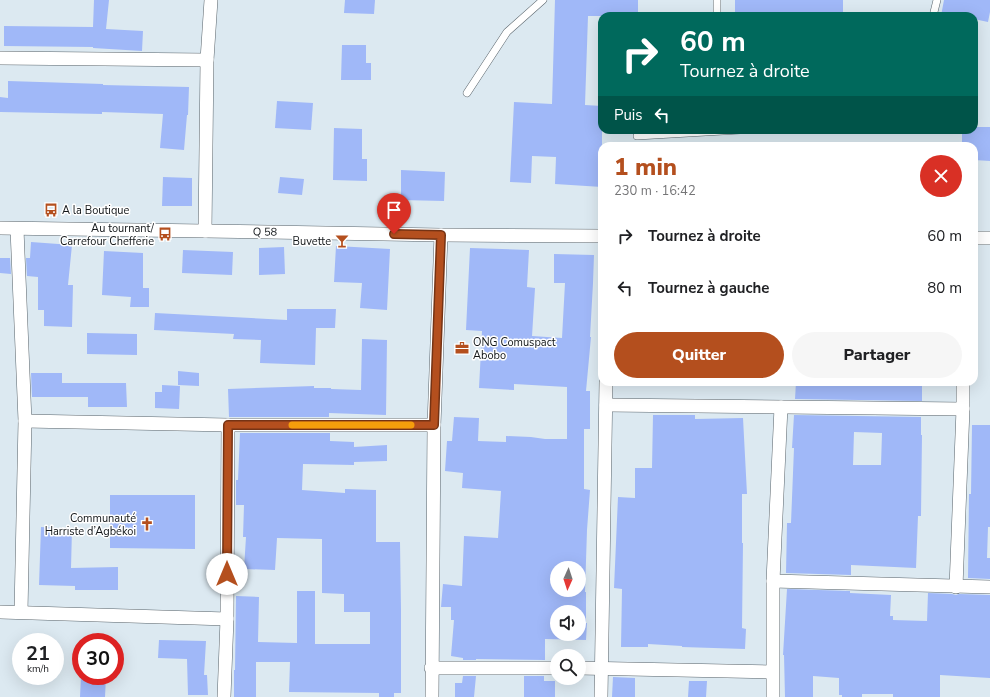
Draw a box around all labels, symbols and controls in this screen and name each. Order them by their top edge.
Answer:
text: 60 m [680,23,746,61]
icon: right [614,28,666,80]
text: Tournez à droite [680,59,810,83]
icon: left [651,104,673,126]
text: Puis [614,105,643,125]
text: 1 min [614,151,677,183]
button: close [920,155,962,197]
text: 230 m · 16:42 [614,182,696,200]
pin [377,193,411,234]
icon: arrive [383,199,405,221]
bus stop icon: A la Boutique [43,202,59,218]
place label: A la Boutique [62,203,129,218]
place label: Au tournant/ Carrefour Chefferie [60,221,155,249]
street label: Q 58 [253,224,278,240]
icon: right [614,225,636,247]
bus stop icon: Au tournant/ Carrefour Chefferie [157,226,173,242]
text: Tournez à droite [648,226,761,246]
text: 60 m [927,226,962,246]
bar icon: Buvette [334,233,350,249]
place label: Buvette [293,234,331,249]
icon: left [614,277,636,299]
text: Tournez à gauche [648,278,770,298]
text: 80 m [927,278,962,298]
button: Quitter [614,332,784,378]
button: Partager [792,332,962,378]
place label: ONG Comuspact Abobo [473,335,556,363]
office icon: ONG Comuspact Abobo [454,340,470,356]
place label: Communauté Harriste d’Agbékoi [45,511,136,539]
church icon: Communauté Harriste d’Agbékoi [139,516,155,532]
position arrow [206,553,248,595]
north arrow [550,561,586,597]
map controls [550,561,586,685]
button: sound [550,605,586,641]
speed limit sign: 30 [72,633,124,685]
text: 21 [26,640,50,667]
button: search [550,649,586,685]
text: km/h [27,662,49,676]

